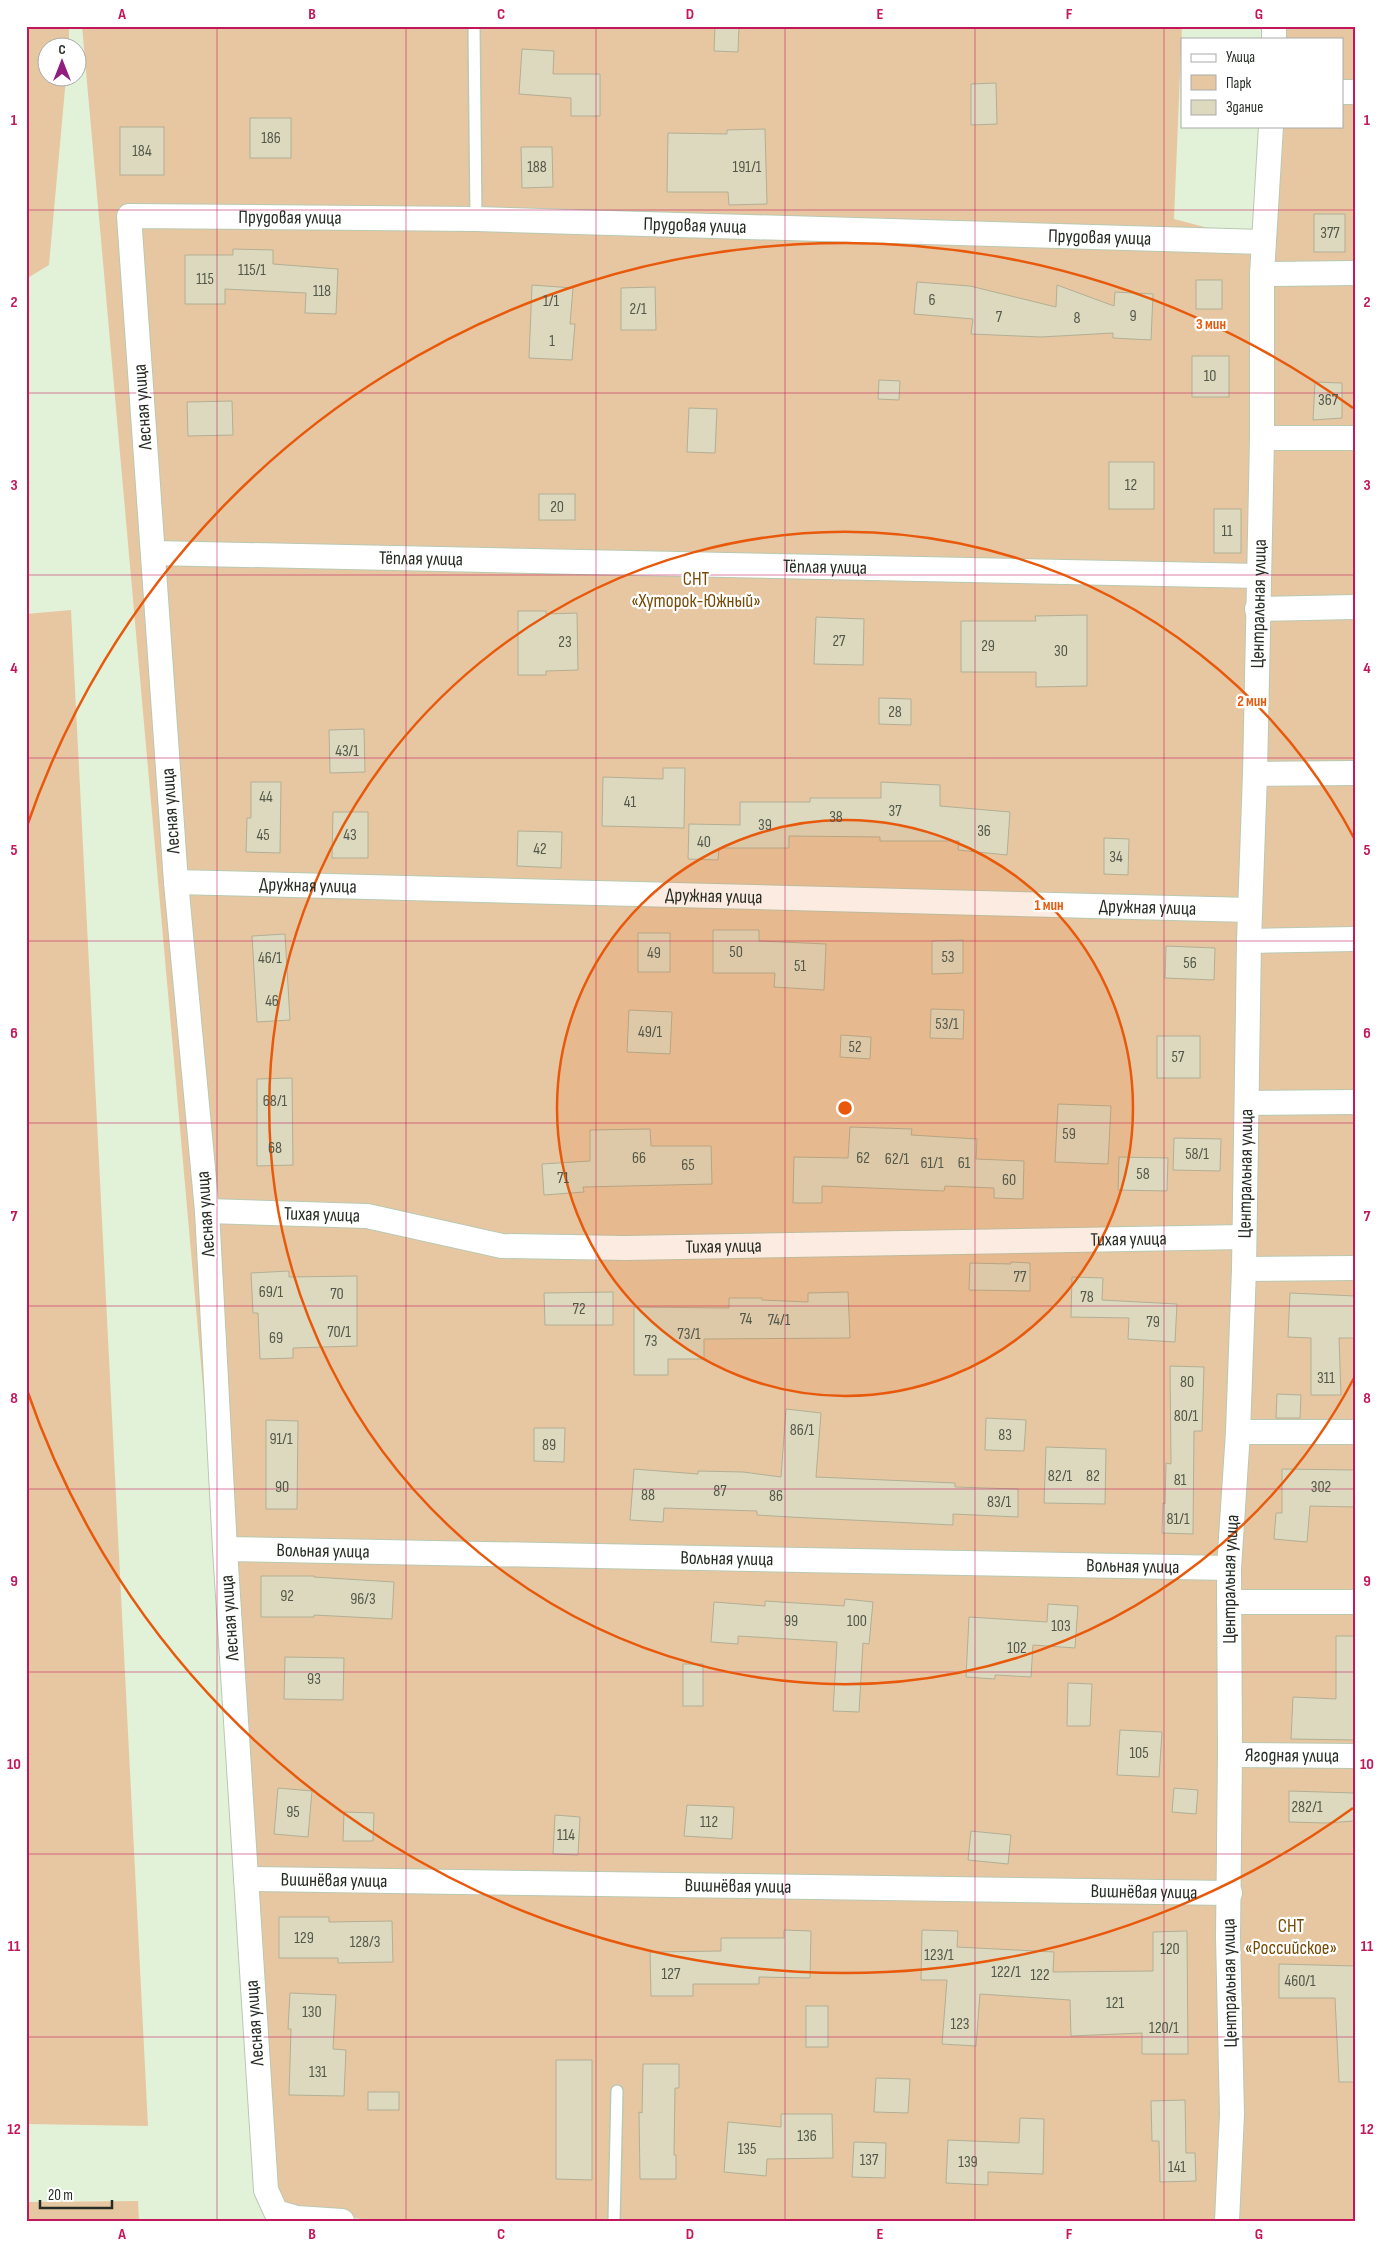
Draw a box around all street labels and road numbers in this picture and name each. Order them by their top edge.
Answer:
street label: Прудовая улица [238,205,342,229]
street label: Прудовая улица [643,212,747,238]
street label: Прудовая улица [1048,224,1152,250]
street label: Лесная улица [129,363,158,452]
street label: Центральная улица [1246,539,1271,669]
street label: Тёплая улица [379,546,463,571]
street label: Тёплая улица [783,555,867,579]
street label: Лесная улица [157,767,186,856]
street label: Дружная улица [259,873,357,898]
street label: Дружная улица [665,883,763,909]
street label: Дружная улица [1099,895,1197,920]
street label: Центральная улица [1233,1109,1258,1238]
street label: Лесная улица [192,1170,221,1259]
street label: Тихая улица [284,1202,360,1227]
street label: Тихая улица [1090,1227,1167,1251]
street label: Тихая улица [685,1234,762,1258]
street label: Центральная улица [1217,1514,1244,1644]
street label: Вольная улица [276,1538,370,1563]
street label: Вольная улица [680,1546,774,1571]
street label: Вольная улица [1086,1554,1180,1579]
street label: Лесная улица [216,1574,245,1663]
street label: Ягодная улица [1245,1744,1339,1767]
street label: Вишнёвая улица [280,1868,388,1893]
street label: Вишнёвая улица [684,1874,792,1898]
street label: Вишнёвая улица [1090,1880,1198,1904]
street label: Центральная улица [1217,1918,1243,2048]
street label: Лесная улица [241,1979,270,2068]

